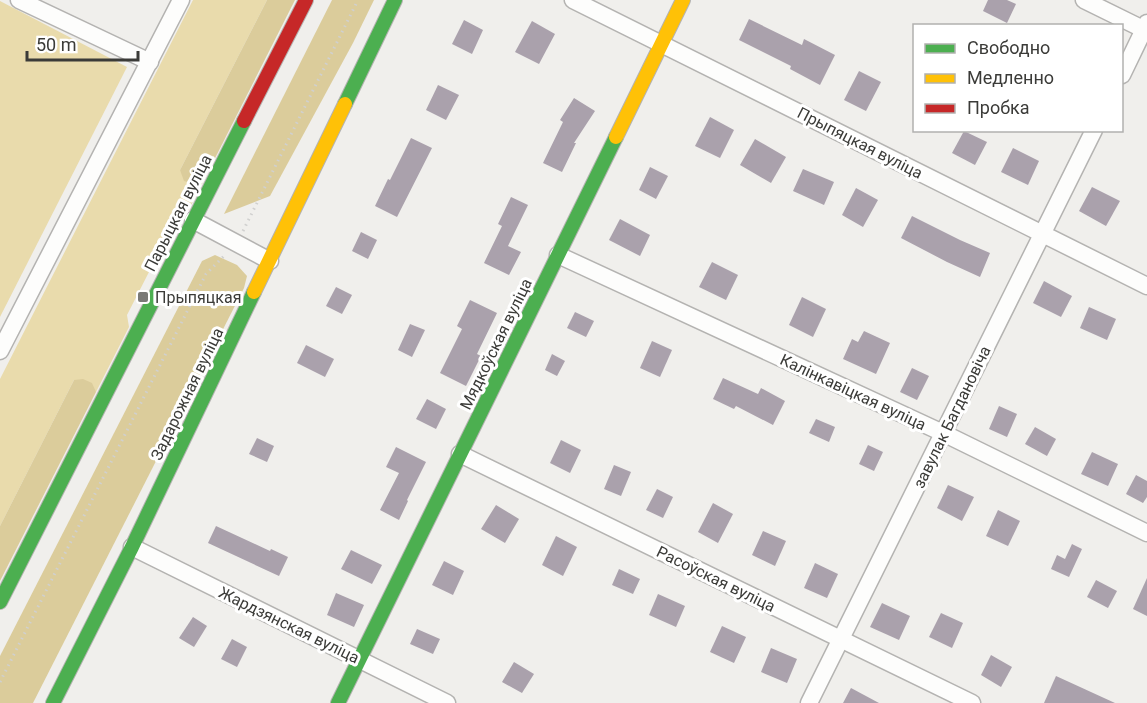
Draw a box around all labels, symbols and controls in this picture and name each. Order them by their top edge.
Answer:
scale bar [27,24,138,62]
legend [913,24,1123,132]
text: 50 m [36,34,76,55]
text: Свободно [967,37,1050,58]
text: Медленно [967,67,1054,88]
text: Пробка [967,97,1030,118]
street label: Прыпяцкая вуліца [794,103,926,183]
street label: Парыцкая вуліца [140,151,216,275]
street label: Мядкоўская вуліца [456,275,536,413]
place label: Прыпяцкая [155,288,241,307]
marker: Прыпяцкая [136,290,150,304]
street label: Задарожная вуліца [147,325,227,463]
street label: завулак Багдановіча [909,343,995,491]
street label: Калінкавіцкая вуліца [777,350,929,434]
street label: Расоўская вуліца [654,542,778,616]
street label: Жардзянская вуліца [216,583,362,667]

